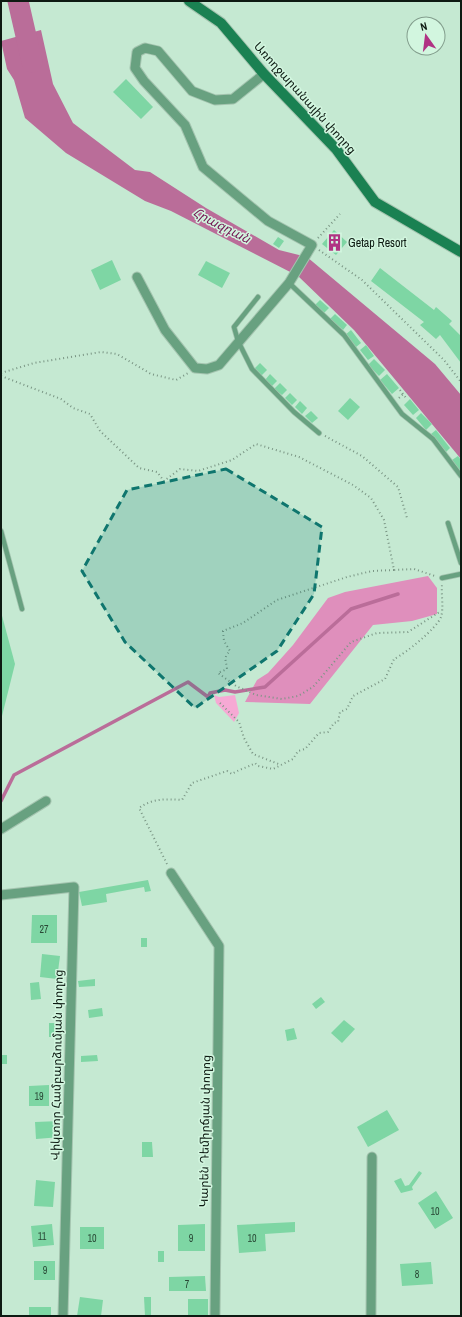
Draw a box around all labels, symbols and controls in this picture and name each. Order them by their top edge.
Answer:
north arrow [406,16,446,56]
text: N [419,19,428,34]
street label: Առողջարանային փողոց [250,39,360,157]
water label: Հրազդան [190,204,254,248]
building icon: Getap Resort [325,233,345,253]
place label: Getap Resort [348,235,407,251]
house number: 27 [39,923,49,936]
street label: Վիկտոր Համբարձումյան փողոց [47,969,67,1161]
street label: Կարեն Դեմիրճյան փողոց [196,1055,214,1207]
house number: 19 [34,1090,44,1103]
house number: 10 [430,1205,440,1218]
house number: 11 [38,1230,47,1243]
house number: 10 [87,1232,97,1245]
house number: 9 [189,1232,194,1245]
house number: 10 [247,1232,257,1245]
house number: 9 [43,1264,48,1277]
house number: 8 [415,1268,420,1281]
house number: 7 [185,1278,190,1291]

